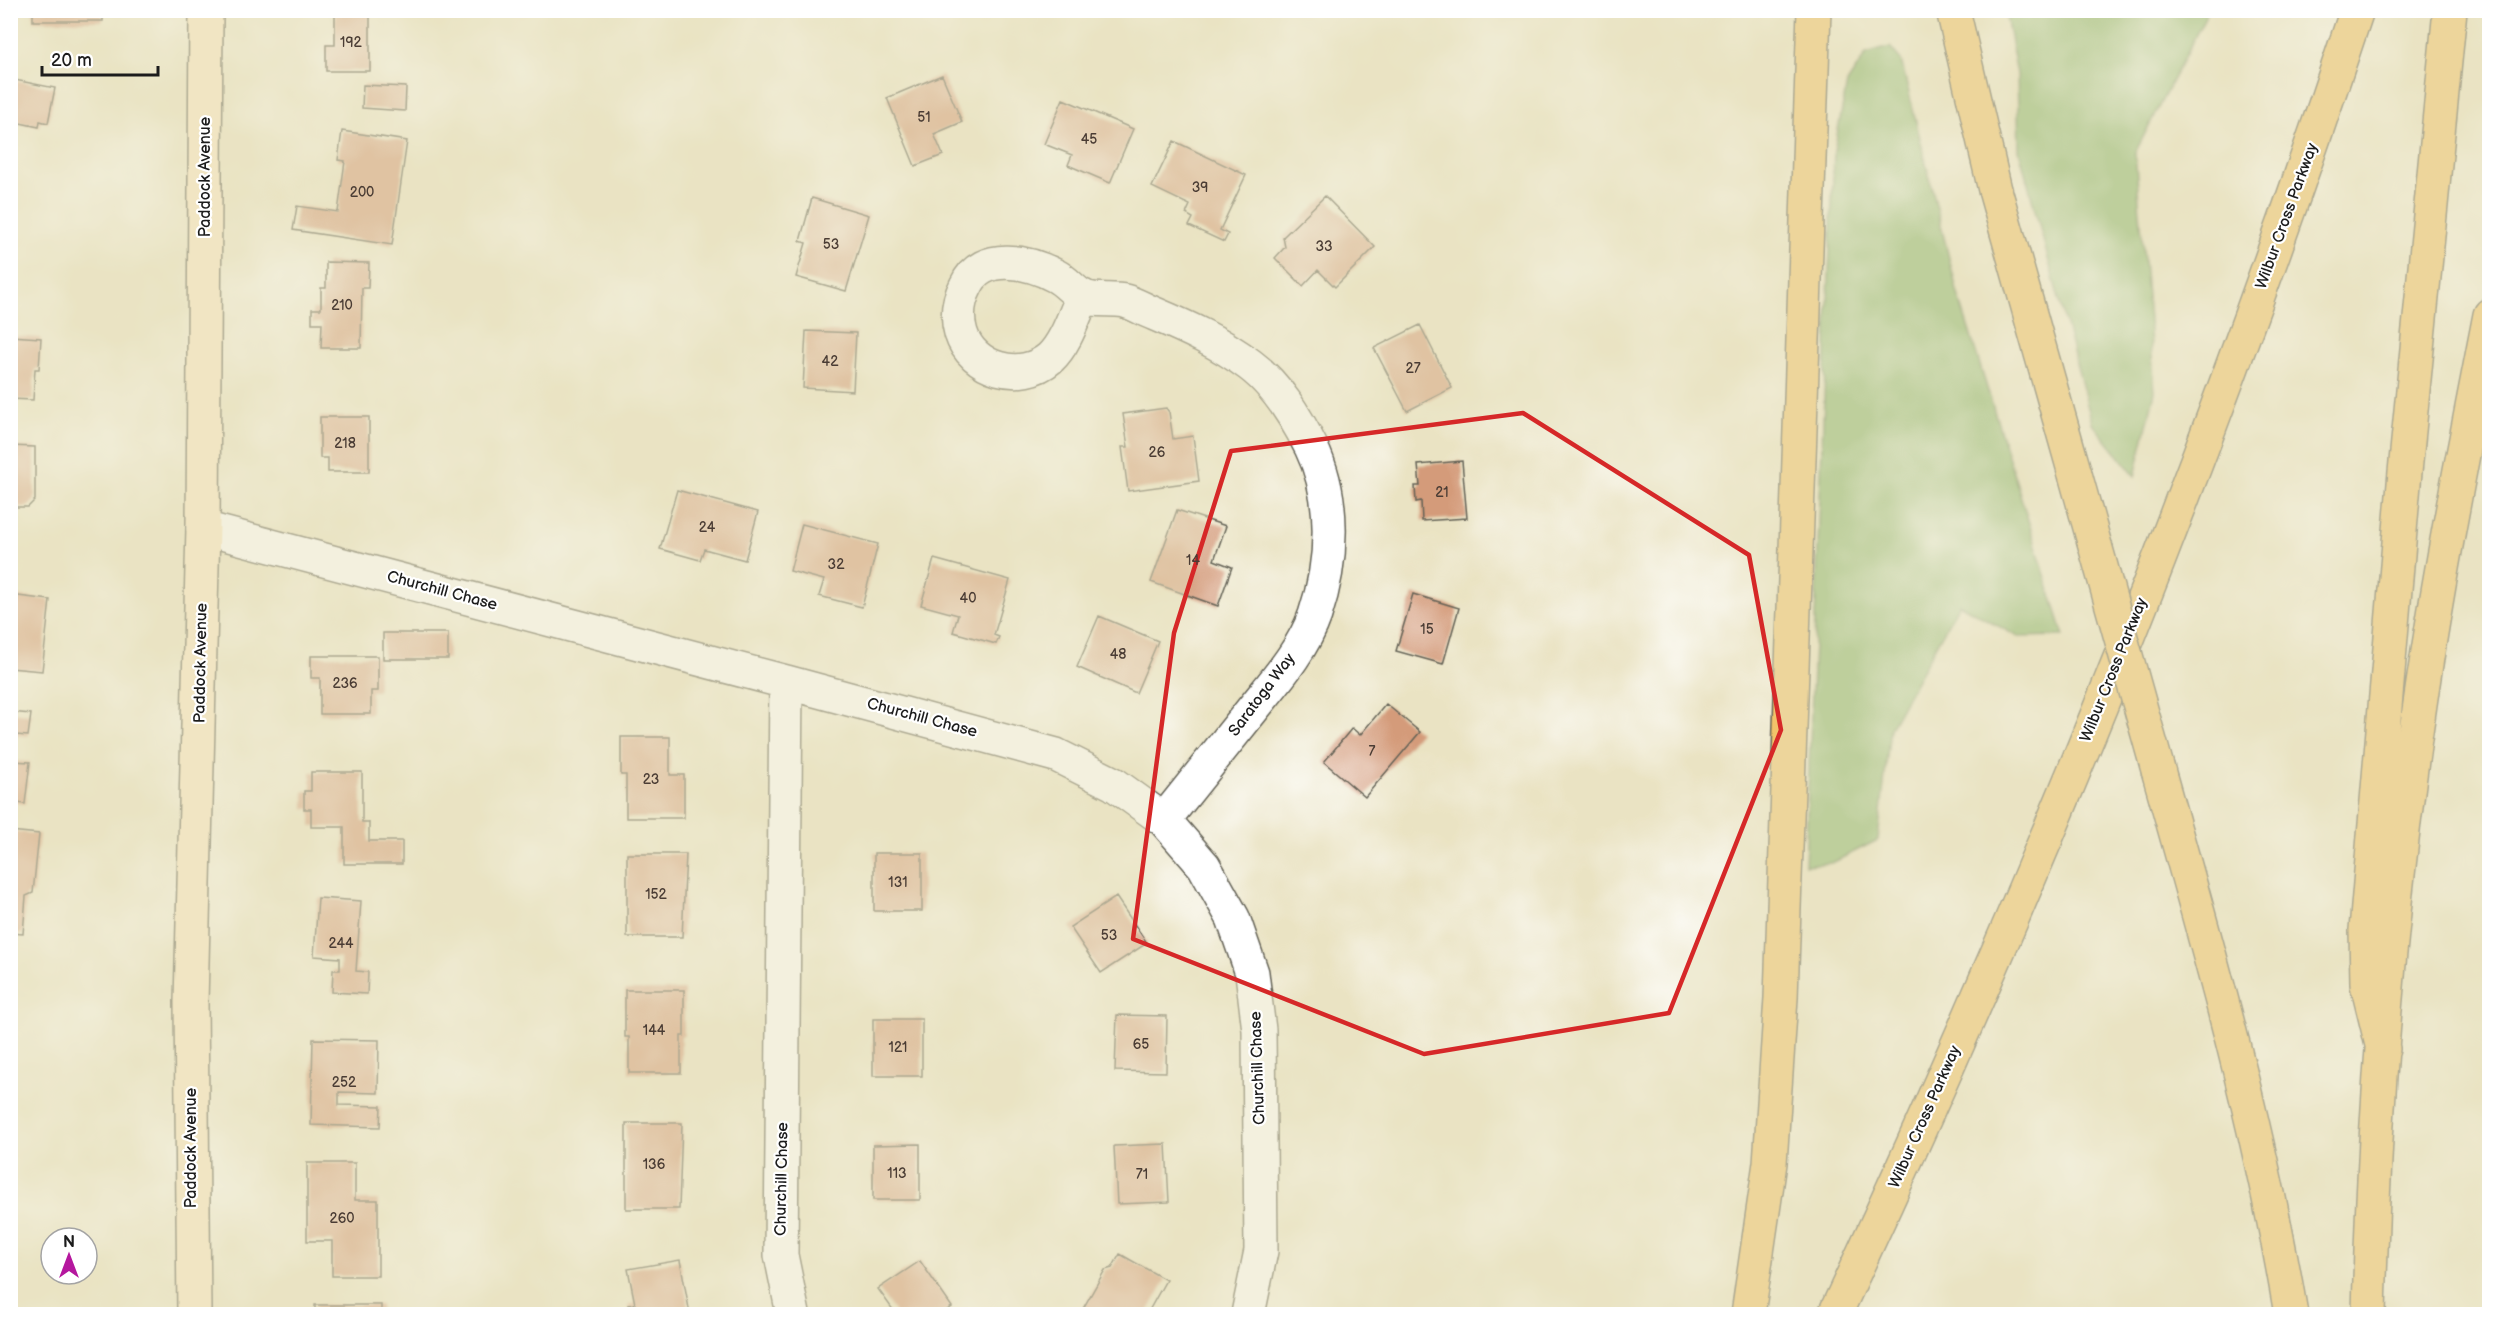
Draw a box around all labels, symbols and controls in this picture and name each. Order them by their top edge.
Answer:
house number: 192 [340,34,363,51]
scale bar [42,39,158,77]
text: 20 m [51,50,92,71]
house number: 51 [917,109,931,126]
street label: Paddock Avenue [196,116,215,237]
house number: 45 [1081,131,1097,148]
street label: Wilbur Cross Parkway [2252,140,2323,292]
house number: 39 [1192,179,1208,196]
house number: 200 [350,184,374,201]
house number: 53 [823,236,839,253]
house number: 33 [1315,238,1333,255]
house number: 210 [331,297,353,314]
house number: 42 [822,353,839,370]
house number: 27 [1405,360,1421,377]
house number: 218 [334,435,356,452]
house number: 26 [1149,444,1166,461]
house number: 21 [1435,484,1449,501]
house number: 24 [699,519,716,536]
house number: 14 [1186,552,1200,569]
house number: 32 [828,556,845,573]
street label: Churchill Chase [385,567,500,615]
house number: 40 [960,590,976,607]
street label: Wilbur Cross Parkway [2076,594,2152,745]
street label: Paddock Avenue [190,602,212,723]
house number: 15 [1420,621,1434,638]
house number: 48 [1110,646,1126,663]
street label: Saratoga Way [1225,649,1300,740]
house number: 236 [332,675,358,692]
street label: Churchill Chase [865,694,980,742]
house number: 7 [1369,743,1376,760]
house number: 23 [643,771,659,788]
house number: 131 [888,874,908,891]
house number: 152 [645,886,668,903]
house number: 53 [1101,927,1117,944]
house number: 244 [328,935,354,952]
street label: Churchill Chase [1247,1010,1269,1125]
house number: 144 [643,1022,666,1039]
house number: 65 [1133,1036,1149,1053]
house number: 121 [889,1039,907,1056]
street label: Wilbur Cross Parkway [1885,1042,1965,1191]
house number: 252 [332,1074,357,1091]
street label: Paddock Avenue [182,1087,201,1208]
street label: Churchill Chase [772,1121,793,1236]
house number: 136 [643,1156,666,1173]
house number: 113 [887,1165,907,1182]
house number: 71 [1136,1166,1148,1183]
house number: 260 [329,1210,355,1227]
north arrow [39,1226,99,1286]
text: N [63,1233,75,1252]

